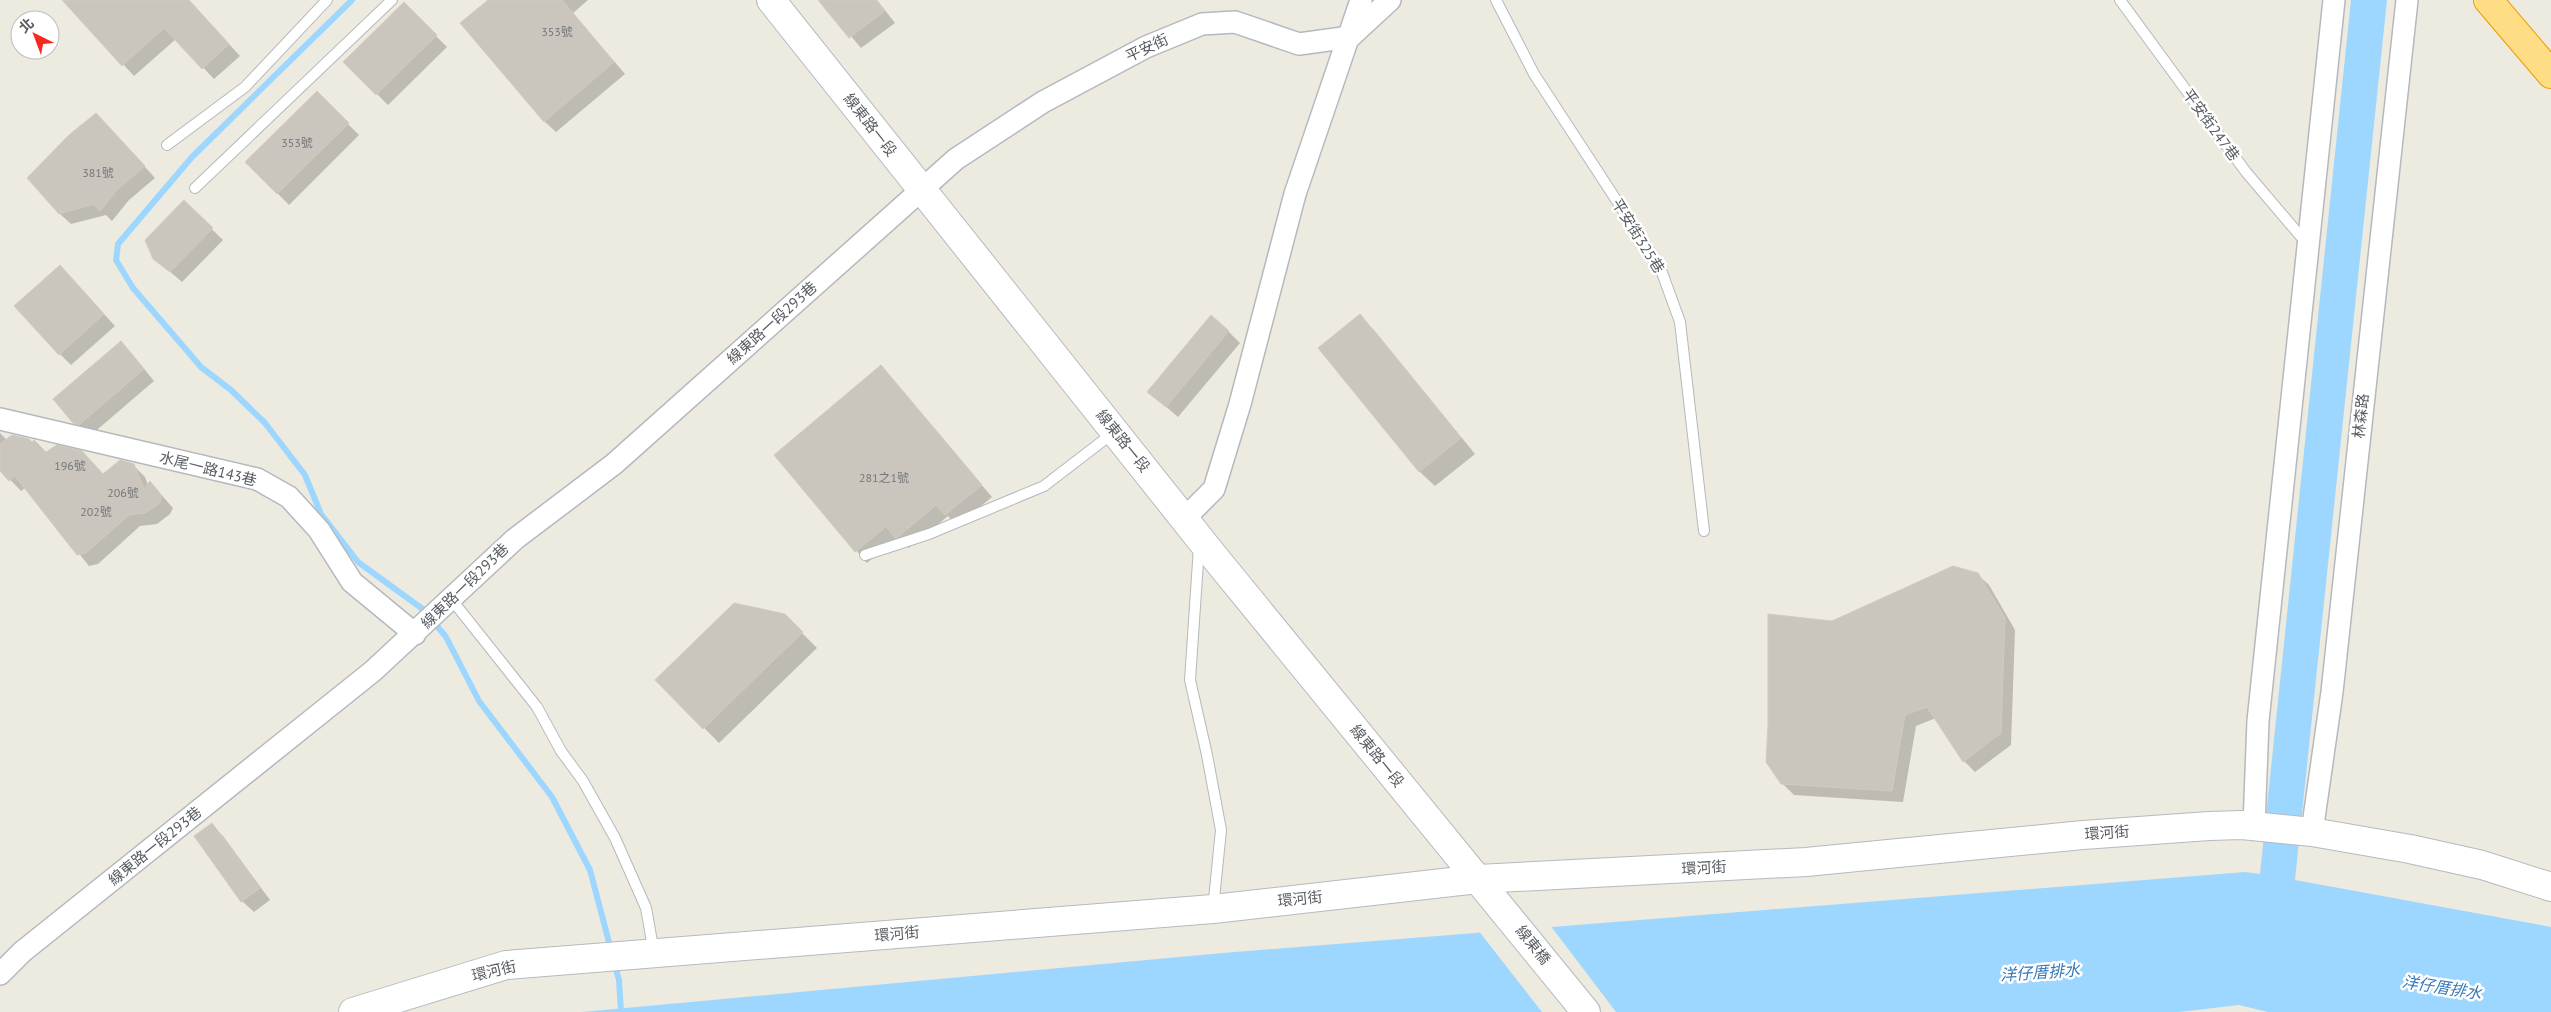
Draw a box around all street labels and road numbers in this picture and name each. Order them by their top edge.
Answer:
street label: 平安街 [1122,29,1171,66]
street label: 平安街247巷 [2179,85,2244,164]
street label: 線東路一段 [840,89,901,160]
street label: 平安街325巷 [1608,195,1669,277]
street label: 線東路一段293巷 [723,277,821,368]
street label: 林森路 [2349,393,2372,439]
street label: 線東路一段 [1092,406,1154,476]
street label: 水尾一路143巷 [158,447,259,490]
street label: 線東路一段293巷 [417,539,512,632]
street label: 線東路一段 [1346,721,1408,791]
street label: 線東路一段293巷 [104,802,205,889]
street label: 環河街 [2084,821,2130,844]
street label: 環河街 [1681,857,1727,878]
street label: 環河街 [1277,887,1323,910]
street label: 線東橋 [1512,921,1555,968]
street label: 環河街 [874,922,920,945]
street label: 環河街 [470,956,518,985]

